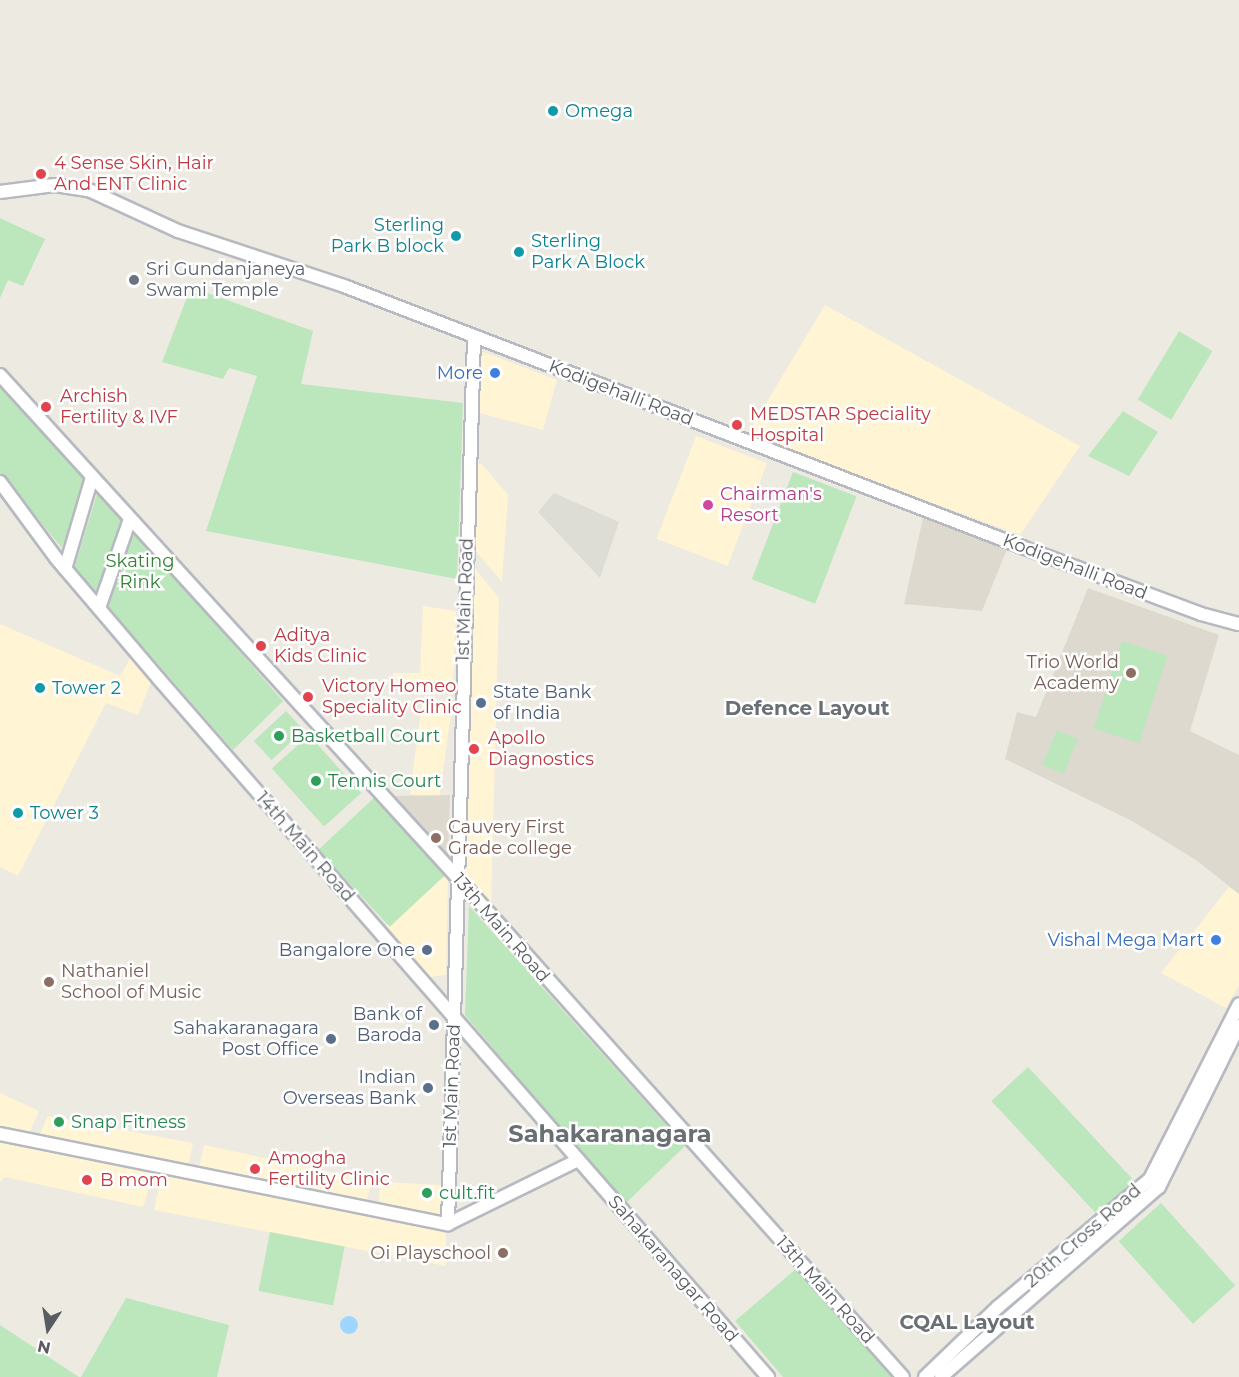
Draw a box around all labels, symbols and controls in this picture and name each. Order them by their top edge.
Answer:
place label: Omega [565,100,633,122]
marker: Omega [546,104,560,118]
place label: 4 Sense Skin, Hair And ENT Clinic [54,153,214,195]
marker: 4 Sense Skin, Hair And ENT Clinic [32,165,50,183]
place label: Sterling Park B block [331,215,444,258]
marker: Sterling Park B block [449,229,463,243]
place label: Sterling Park A Block [531,231,645,274]
marker: Sterling Park A Block [512,245,526,259]
place label: Sri Gundanjaneya Swami Temple [146,259,305,302]
marker: Sri Gundanjaneya Swami Temple [127,273,141,287]
street label: Kodigehalli Road [546,356,696,430]
place label: More [437,362,483,384]
marker: More [488,366,502,380]
place label: Archish Fertility & IVF [60,386,178,428]
marker: Archish Fertility & IVF [37,398,55,416]
place label: MEDSTAR Speciality Hospital [750,404,931,446]
marker: MEDSTAR Speciality Hospital [728,416,746,434]
place label: Chairman's Resort [720,484,822,526]
marker: Chairman's Resort [701,498,715,512]
street label: Kodigehalli Road [1000,530,1150,604]
street label: 1st Main Road [452,538,478,662]
park label: Skating Rink [106,551,174,594]
place label: Aditya Kids Clinic [274,625,367,668]
marker: Aditya Kids Clinic [252,637,270,655]
place label: Trio World Academy [1027,652,1119,694]
marker: Trio World Academy [1124,666,1138,680]
place label: Victory Homeo Speciality Clinic [322,676,462,718]
place label: Tower 2 [52,677,121,699]
marker: Tower 2 [33,681,47,695]
place label: State Bank of India [493,682,591,724]
marker: Victory Homeo Speciality Clinic [299,688,317,706]
marker: State Bank of India [474,696,488,710]
district label: Defence Layout [725,696,889,720]
place label: Basketball Court [291,725,440,747]
place label: Apollo Diagnostics [488,728,594,771]
marker: Basketball Court [272,729,286,743]
marker: Apollo Diagnostics [465,740,483,758]
place label: Tennis Court [328,770,441,792]
marker: Tennis Court [309,774,323,788]
street label: 14th Main Road [251,787,359,907]
place label: Tower 3 [30,802,99,824]
marker: Tower 3 [11,806,25,820]
place label: Cauvery First Grade college [448,817,572,860]
marker: Cauvery First Grade college [429,831,443,845]
street label: 13th Main Road [448,869,554,987]
place label: Vishal Mega Mart [1047,929,1204,951]
marker: Vishal Mega Mart [1209,933,1223,947]
place label: Bangalore One [279,939,415,961]
marker: Bangalore One [420,943,434,957]
place label: Nathaniel School of Music [61,961,202,1004]
marker: Nathaniel School of Music [42,975,56,989]
place label: Bank of Baroda [353,1004,422,1046]
place label: Sahakaranagara Post Office [173,1018,319,1060]
marker: Bank of Baroda [427,1018,441,1032]
street label: 1st Main Road [439,1024,465,1148]
marker: Sahakaranagara Post Office [324,1032,338,1046]
place label: Indian Overseas Bank [283,1067,416,1110]
marker: Indian Overseas Bank [421,1081,435,1095]
place label: Snap Fitness [71,1111,186,1133]
marker: Snap Fitness [52,1115,66,1129]
district label: Sahakaranagara [508,1120,712,1148]
place label: Amogha Fertility Clinic [268,1148,390,1190]
marker: Amogha Fertility Clinic [246,1160,264,1178]
place label: B mom [100,1169,168,1191]
marker: B mom [78,1171,96,1189]
street label: 20th Cross Road [1020,1180,1146,1292]
place label: cult.fit [439,1182,495,1204]
marker: cult.fit [420,1186,434,1200]
street label: Sahakaranagar Road [603,1191,743,1347]
street label: 13th Main Road [771,1232,879,1348]
place label: Oi Playschool [370,1242,491,1264]
marker: Oi Playschool [496,1246,510,1260]
north arrow [18,1299,78,1359]
district label: CQAL Layout [899,1310,1035,1334]
text: N [36,1336,52,1358]

